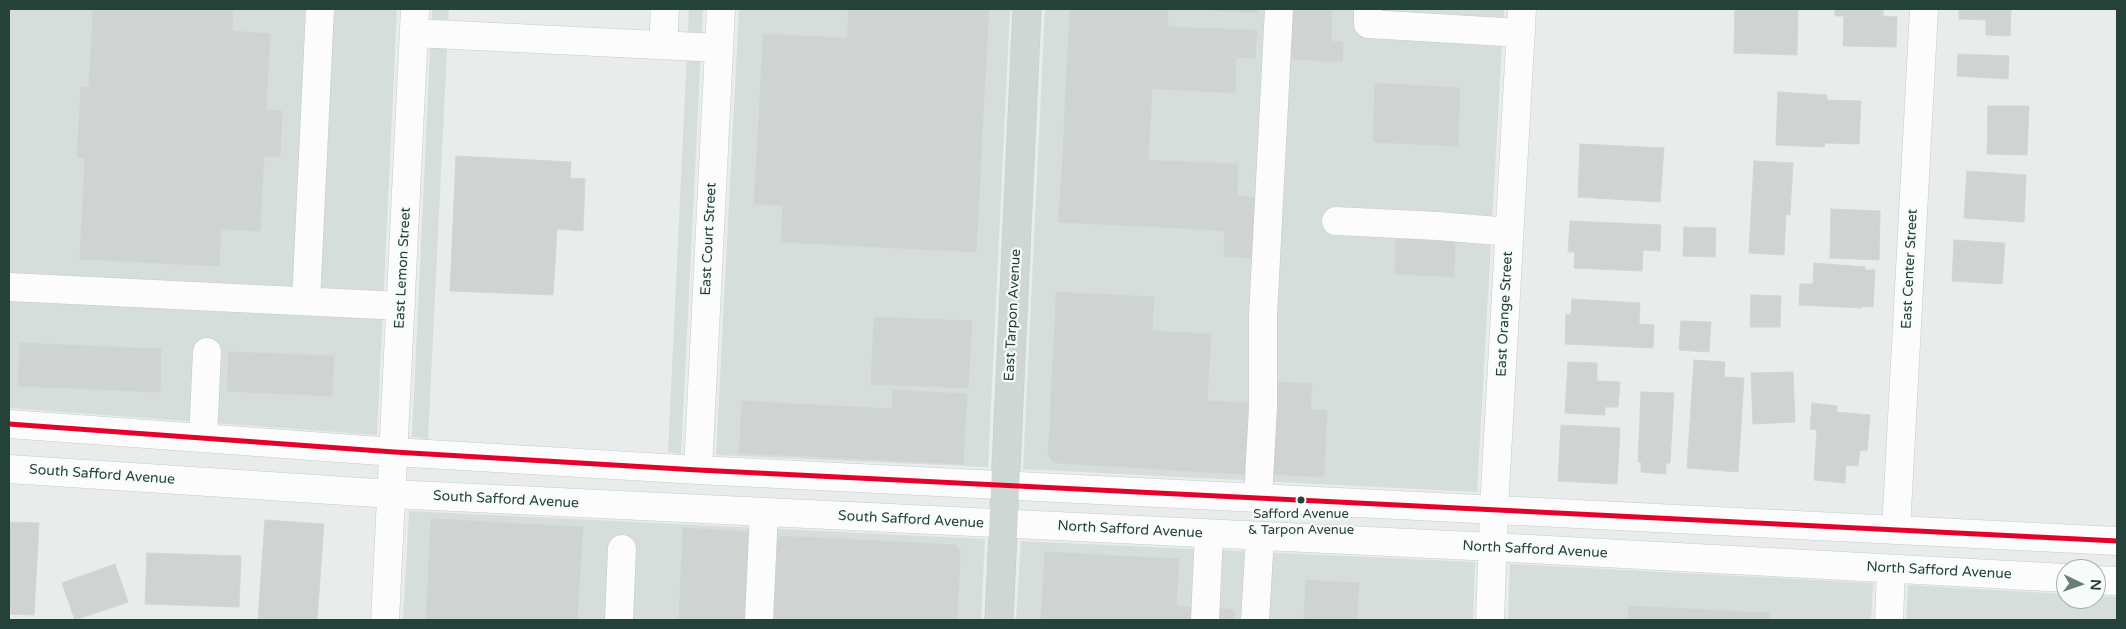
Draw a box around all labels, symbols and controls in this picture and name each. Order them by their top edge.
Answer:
street label: East Court Street [698,182,720,296]
street label: East Lemon Street [391,207,415,329]
street label: East Center Street [1898,208,1922,330]
street label: East Tarpon Avenue [1001,248,1025,382]
street label: East Orange Street [1493,251,1517,377]
street label: South Safford Avenue [29,462,175,488]
street label: South Safford Avenue [433,488,579,512]
marker: Safford Avenue & Tarpon Avenue [1296,495,1306,505]
place label: Safford Avenue & Tarpon Avenue [1248,507,1354,538]
street label: South Safford Avenue [838,508,984,532]
street label: North Safford Avenue [1057,518,1203,542]
street label: North Safford Avenue [1462,538,1608,562]
street label: North Safford Avenue [1866,559,2012,583]
north arrow [2056,559,2106,609]
text: N [2087,579,2104,591]

